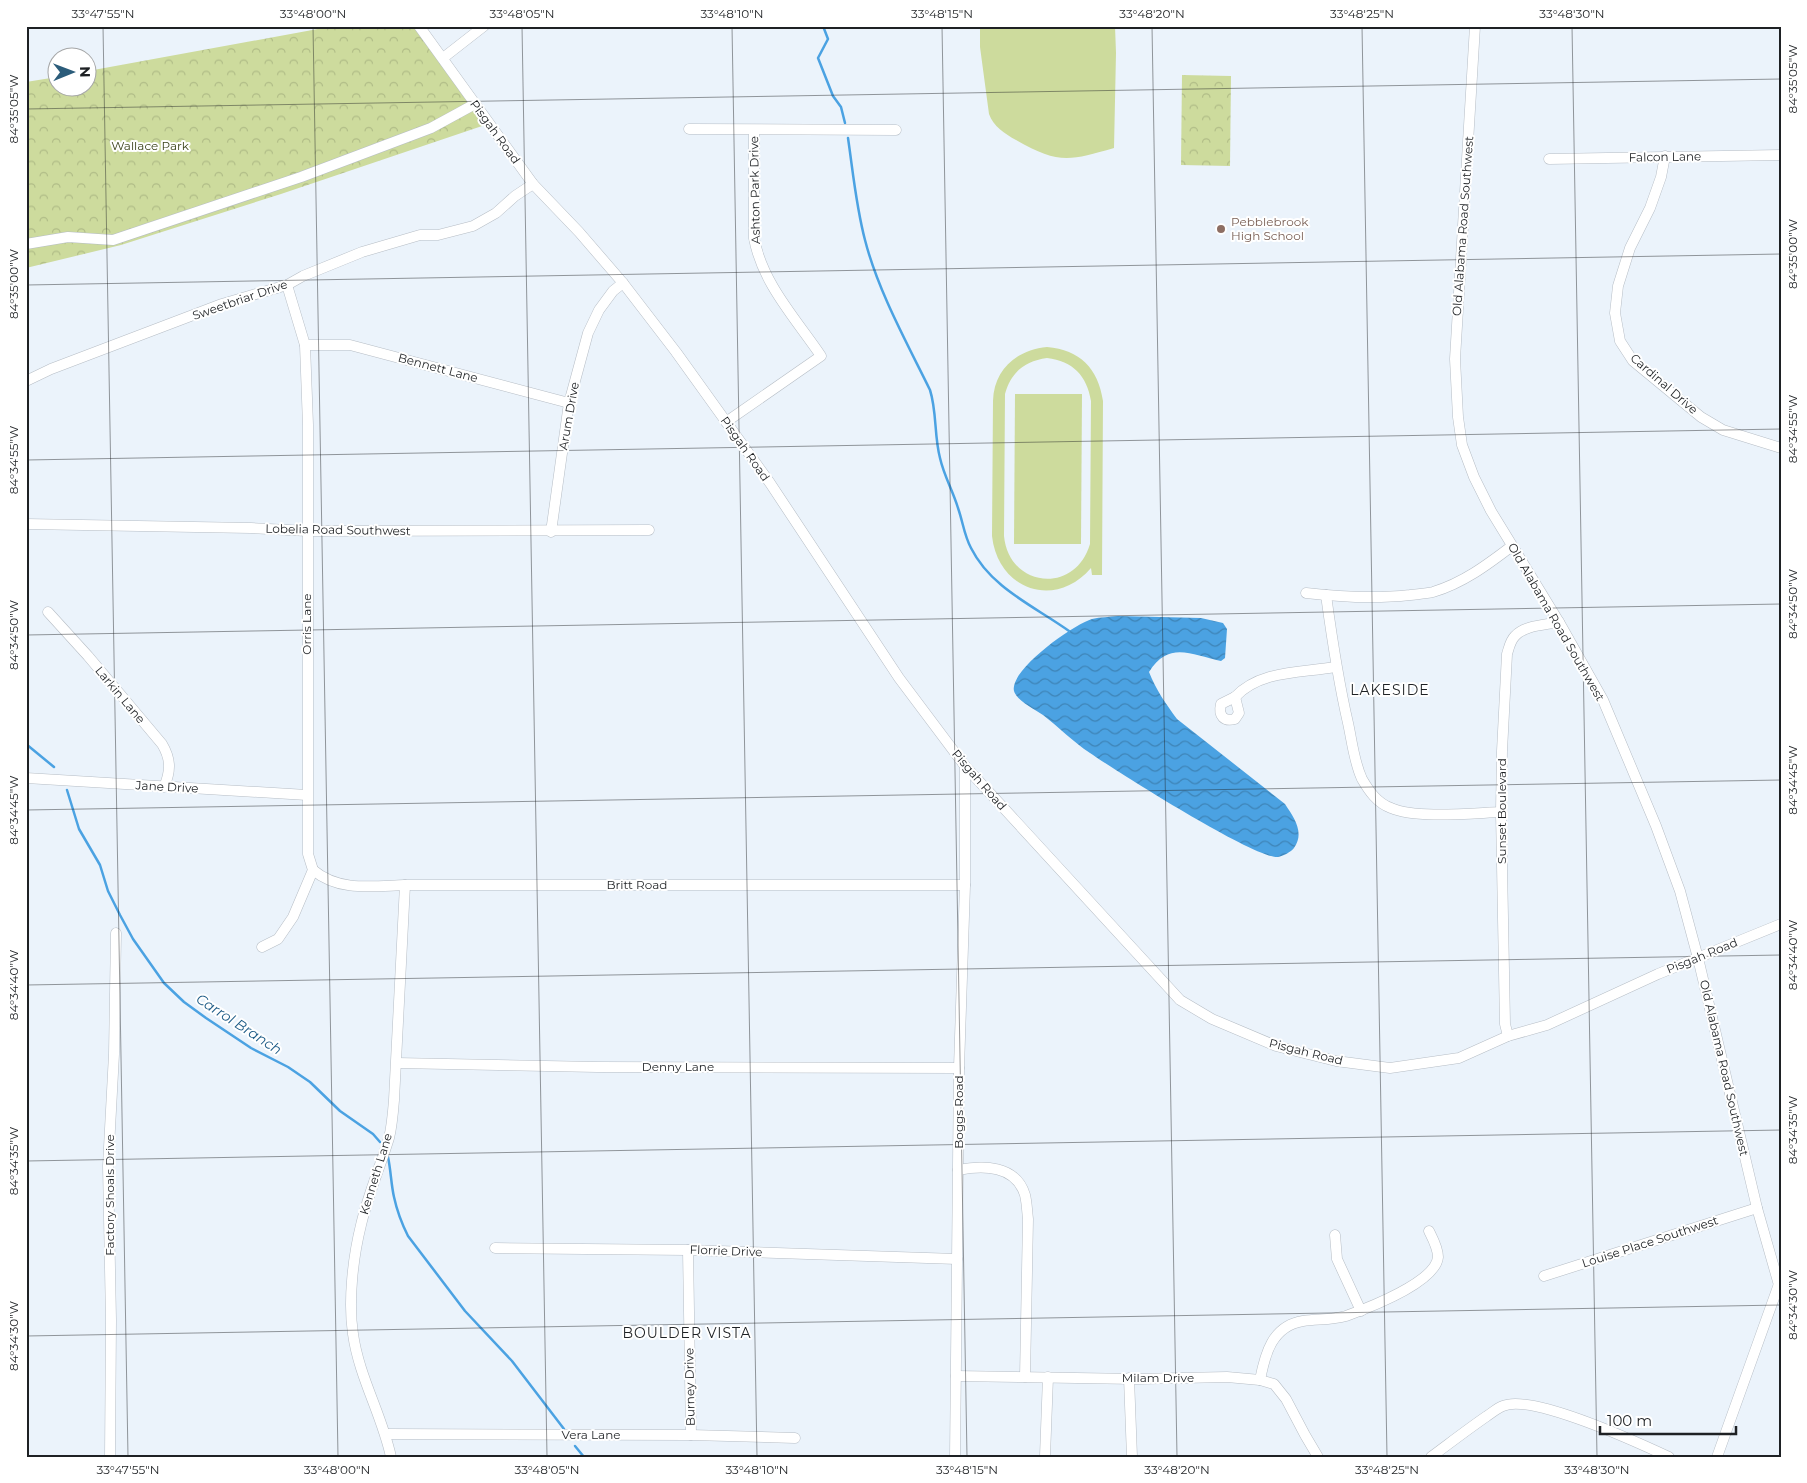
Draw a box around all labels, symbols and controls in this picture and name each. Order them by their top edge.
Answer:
text: 33°47'55"N [72,6,134,21]
text: 33°48'00"N [280,6,346,21]
text: 33°48'05"N [489,6,555,21]
text: 33°48'10"N [700,6,764,21]
text: 33°48'15"N [911,6,973,21]
text: 33°48'20"N [1119,6,1185,21]
text: 33°48'25"N [1330,6,1394,21]
text: 33°48'30"N [1539,6,1605,21]
text: 84°35'05"W [1785,45,1800,113]
north arrow [48,48,98,98]
text: N [76,66,94,78]
text: 84°35'05"W [6,75,21,143]
street label: Pisgah Road [467,97,524,167]
street label: Old Alabama Road Southwest [1449,135,1476,316]
street label: Ashton Park Drive [746,136,763,244]
park label: Wallace Park [111,138,190,153]
street label: Falcon Lane [1629,148,1701,165]
place label: Pebblebrook High School [1231,214,1309,243]
text: 84°35'00"W [1785,219,1800,289]
marker: Pebblebrook High School [1215,223,1227,235]
text: 84°35'00"W [6,249,21,319]
street label: Sweetbriar Drive [190,276,289,323]
street label: Bennett Lane [397,350,480,385]
street label: Cardinal Drive [1628,350,1701,417]
street label: Arum Drive [555,381,582,451]
text: 84°34'55"W [1785,395,1800,463]
street label: Pisgah Road [718,413,773,484]
text: 84°34'55"W [6,426,21,494]
street label: Lobelia Road Southwest [265,521,411,538]
street label: Old Alabama Road Southwest [1505,540,1608,704]
text: 84°34'50"W [1785,569,1800,639]
street label: Orris Lane [299,593,314,655]
text: 84°34'50"W [6,600,21,670]
street label: Larkin Lane [92,663,149,726]
district label: LAKESIDE [1350,681,1430,699]
text: 84°34'45"W [1785,745,1800,815]
street label: Pisgah Road [949,746,1010,813]
street label: Sunset Boulevard [1494,758,1509,864]
text: 84°34'45"W [6,775,21,845]
street label: Jane Drive [134,777,199,796]
street label: Britt Road [607,877,668,892]
text: 84°34'40"W [1785,920,1800,990]
street label: Pisgah Road [1664,934,1740,977]
text: 84°34'40"W [6,950,21,1020]
street label: Old Alabama Road Southwest [1697,978,1752,1158]
water label: Carrol Branch [193,990,285,1058]
street label: Pisgah Road [1268,1035,1345,1068]
street label: Denny Lane [642,1059,714,1074]
street label: Boggs Road [951,1075,966,1149]
text: 84°34'35"W [1785,1096,1800,1164]
text: 84°34'35"W [6,1127,21,1195]
street label: Kenneth Lane [356,1131,395,1217]
street label: Factory Shoals Drive [102,1134,117,1256]
street label: Louise Place Southwest [1580,1212,1720,1271]
street label: Florrie Drive [689,1242,763,1259]
text: 84°34'30"W [1785,1270,1800,1340]
text: 84°34'30"W [6,1301,21,1371]
district label: BOULDER VISTA [622,1324,752,1342]
street label: Burney Drive [681,1348,698,1426]
street label: Milam Drive [1122,1370,1194,1385]
scale bar [1600,1403,1736,1435]
text: 100 m [1607,1411,1652,1430]
street label: Vera Lane [561,1427,621,1442]
text: 33°47'55"N [97,1462,159,1477]
text: 33°48'00"N [304,1462,370,1477]
text: 33°48'05"N [514,1462,580,1477]
text: 33°48'10"N [725,1462,789,1477]
text: 33°48'15"N [936,1462,998,1477]
text: 33°48'20"N [1144,1462,1210,1477]
text: 33°48'25"N [1355,1462,1419,1477]
text: 33°48'30"N [1564,1462,1630,1477]

